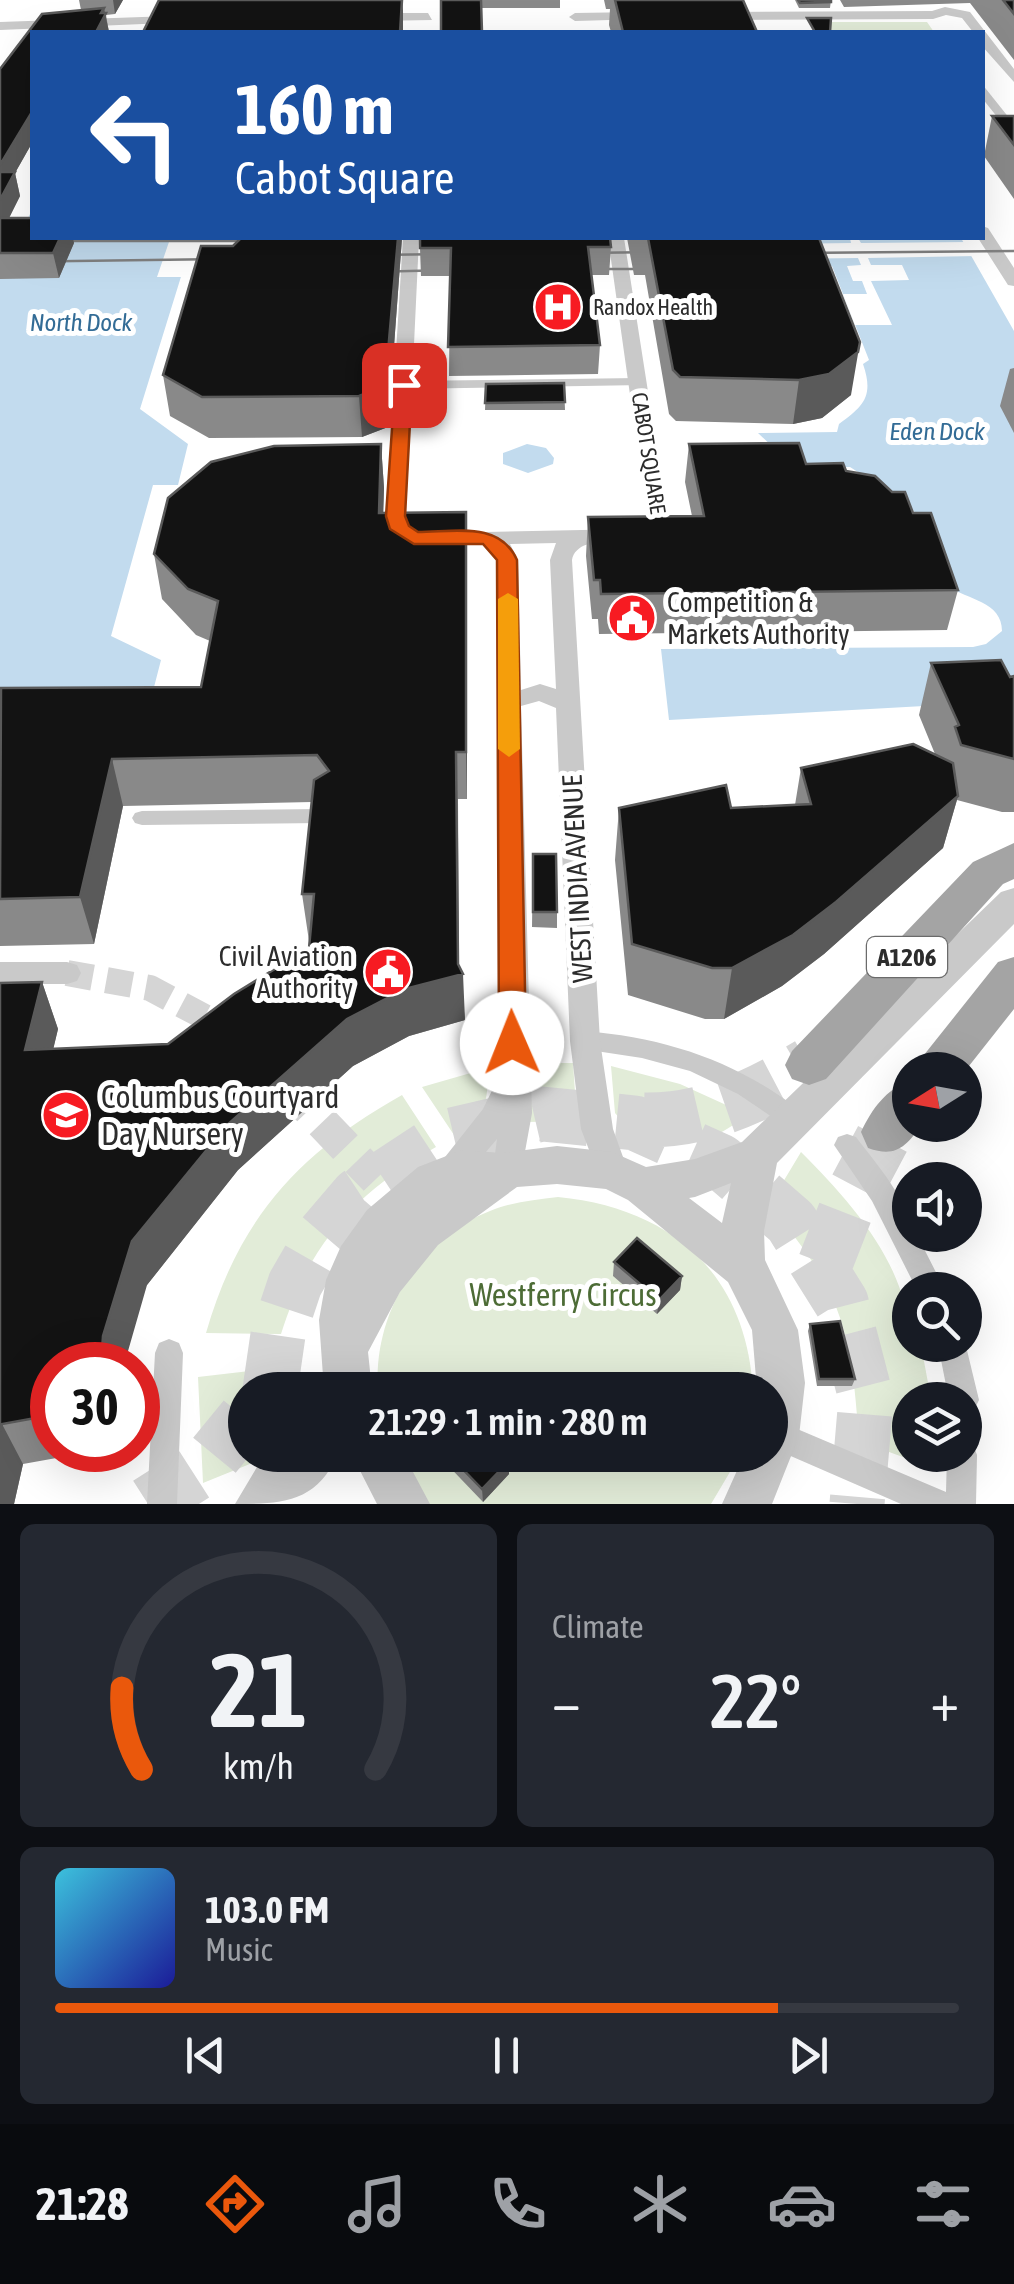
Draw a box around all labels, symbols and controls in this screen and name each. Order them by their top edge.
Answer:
text: 160 m [235,69,394,149]
icon: left [70,70,200,200]
text: Cabot Square [235,152,454,204]
hospital icon: Randox Health [532,281,584,333]
place label: Randox Health [593,294,713,320]
water label: North Dock [30,308,133,336]
pin [362,343,447,428]
icon: arrive [377,358,432,413]
street label: CABOT SQUARE [627,391,672,516]
water label: Eden Dock [889,417,986,445]
place label: Competition & Markets Authority [667,586,850,650]
public building icon: Competition & Markets Authority [606,592,658,644]
street label: WEST INDIA AVENUE [556,774,598,984]
road number: A1206 [867,937,947,977]
place label: Civil Aviation Authority [219,940,353,1004]
public building icon: Civil Aviation Authority [362,946,414,998]
position arrow [460,991,564,1095]
north arrow [892,1052,982,1142]
map controls [892,1052,982,1472]
place label: Columbus Courtyard Day Nursery [101,1078,339,1152]
school or university icon: Columbus Courtyard Day Nursery [40,1089,92,1141]
button: sound [892,1162,982,1252]
button: search [892,1272,982,1362]
park label: Westferry Circus [470,1276,656,1313]
speed limit sign: 30 [30,1342,160,1472]
button: layers [892,1382,982,1472]
text: 21:29 · 1 min · 280 m [368,1400,648,1443]
text: Climate [552,1608,644,1645]
text: 21 [210,1630,307,1749]
text: 22° [710,1658,801,1744]
text: − [552,1670,581,1733]
text: + [930,1670,959,1733]
text: km/h [223,1746,294,1787]
text: 103.0 FM [205,1888,329,1931]
text: Music [205,1931,272,1968]
icon: previous [178,2028,233,2083]
icon: pause [479,2028,534,2083]
icon: next [781,2028,836,2083]
icon: directions [200,2169,270,2239]
icon: music [342,2169,412,2239]
icon: phone [483,2169,553,2239]
icon: climate [625,2169,695,2239]
icon: car [767,2169,837,2239]
icon: filters [908,2169,978,2239]
text: 21:28 [36,2178,128,2230]

